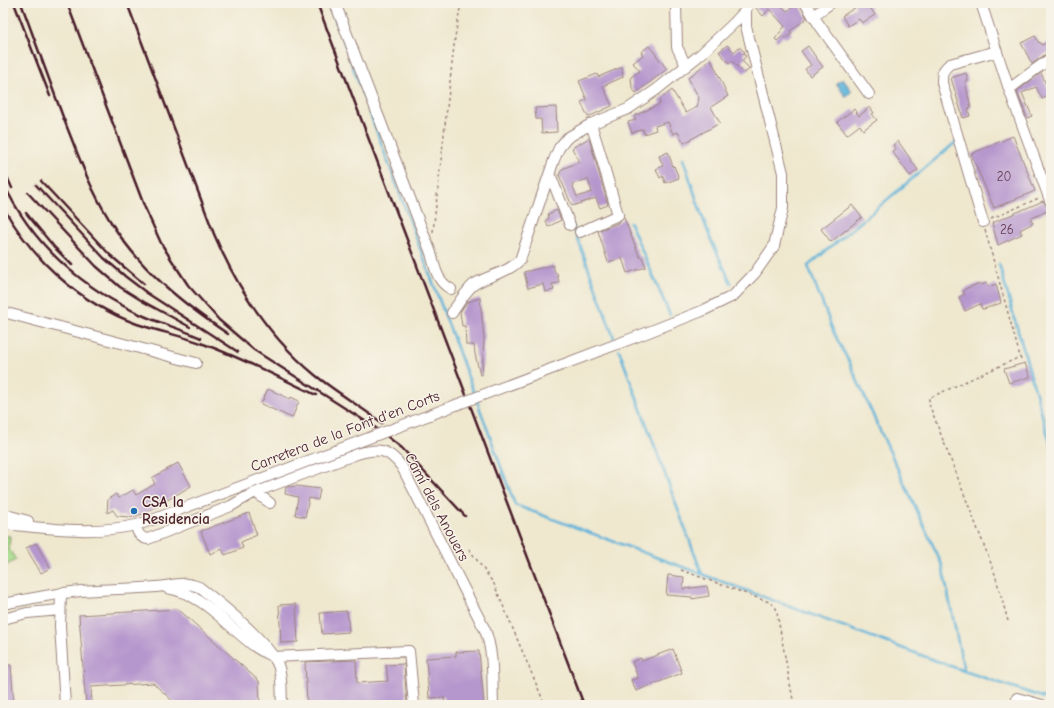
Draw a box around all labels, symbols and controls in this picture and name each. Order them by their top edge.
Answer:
house number: 20 [997,169,1011,184]
house number: 26 [1000,222,1014,237]
street label: Carretera de la Font d'en Corts [248,387,442,475]
street label: Camí dels Anouers [401,450,473,564]
place label: CSA la Residencia [142,493,210,528]
marker: CSA la Residencia [129,506,139,516]

